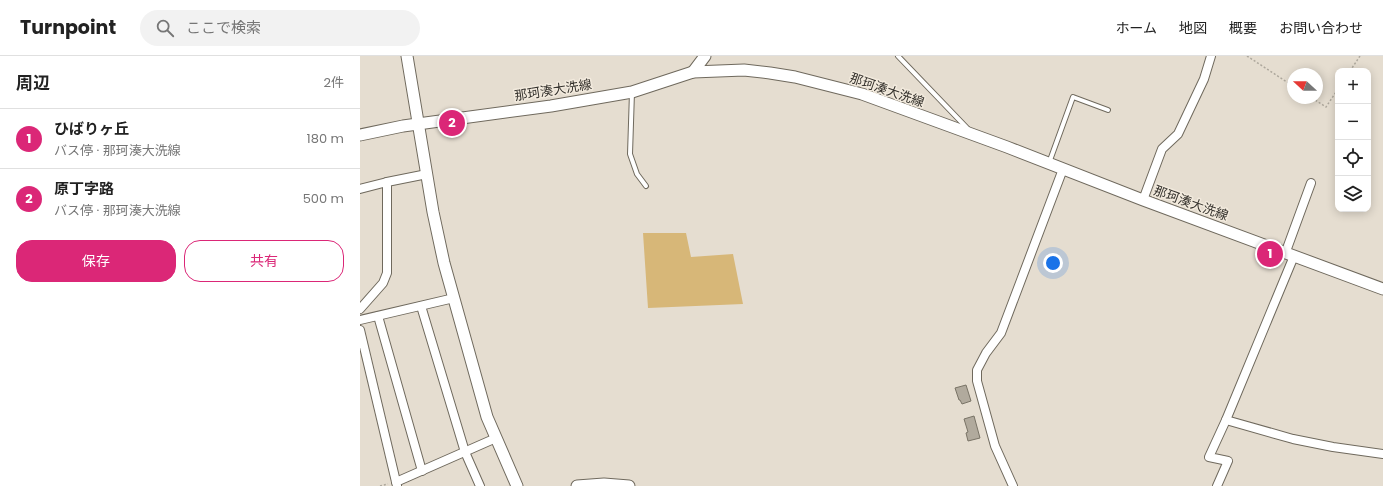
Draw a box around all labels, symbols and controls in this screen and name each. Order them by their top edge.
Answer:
search box [140,10,420,46]
text: Turnpoint [20,14,116,41]
icon: search [154,17,176,39]
text: ここで検索 [186,17,261,38]
text: ホーム [1115,18,1157,38]
text: 地図 [1179,18,1207,38]
text: 概要 [1229,18,1257,38]
text: お問い合わせ [1279,18,1363,38]
street label: 那珂湊大洗線 [847,68,927,112]
north arrow [1287,68,1323,104]
map controls [1335,68,1371,212]
button: + [1335,68,1371,104]
text: 周辺 [16,71,50,95]
text: 2件 [324,73,344,92]
street label: 那珂湊大洗線 [513,75,593,105]
button: − [1335,104,1371,140]
pin: 2 [439,108,465,138]
text: ひばりヶ丘 [54,118,129,139]
text: 1 [27,129,31,148]
text: 180 m [307,129,344,148]
button: locate [1335,140,1371,176]
text: バス停 · 那珂湊大洗線 [54,141,181,160]
button: layers [1335,176,1371,212]
text: 原丁字路 [54,178,114,199]
street label: 那珂湊大洗線 [1151,181,1231,225]
text: 2 [25,189,33,208]
text: 500 m [303,189,344,208]
text: バス停 · 那珂湊大洗線 [54,201,181,220]
pin: 1 [1257,239,1283,269]
button: 保存 [16,240,176,282]
button: 共有 [184,240,344,282]
your location [1043,253,1063,273]

